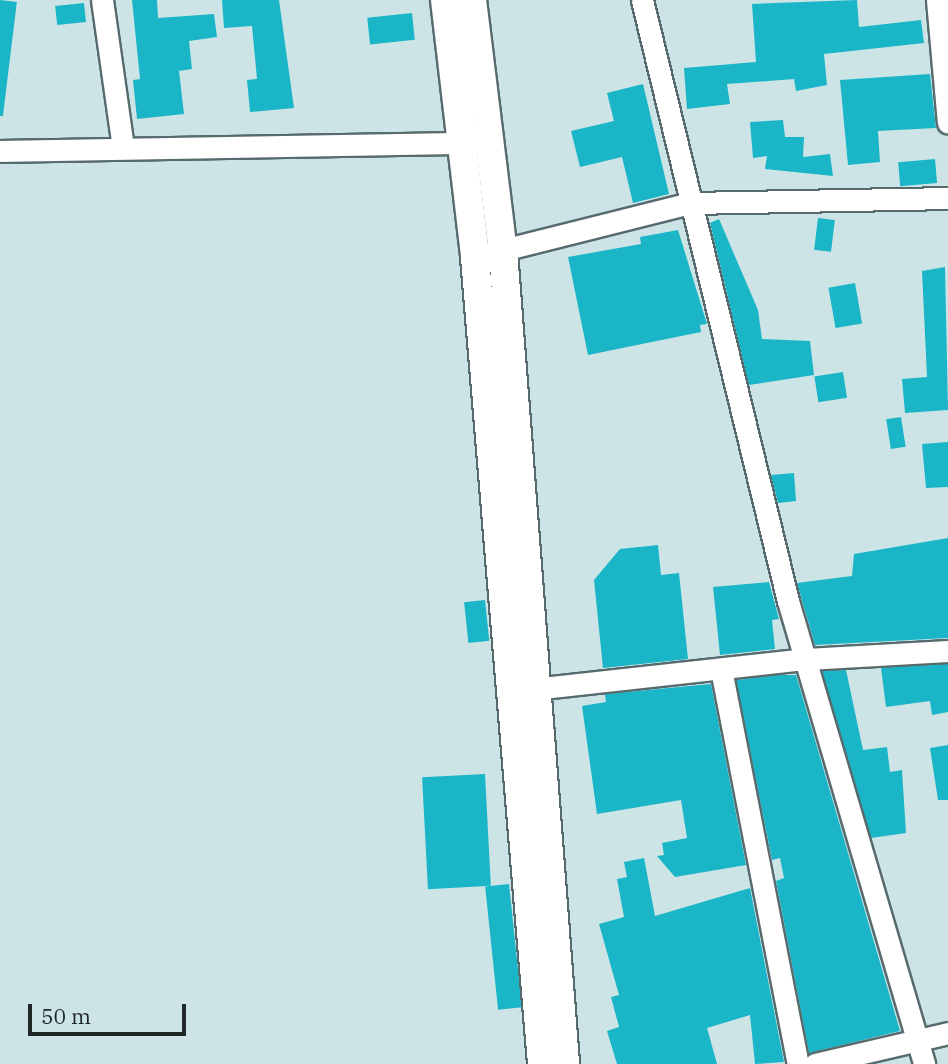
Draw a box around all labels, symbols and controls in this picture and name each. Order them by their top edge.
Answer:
scale bar [32,990,189,1034]
text: 50 m [41,1002,91,1030]

